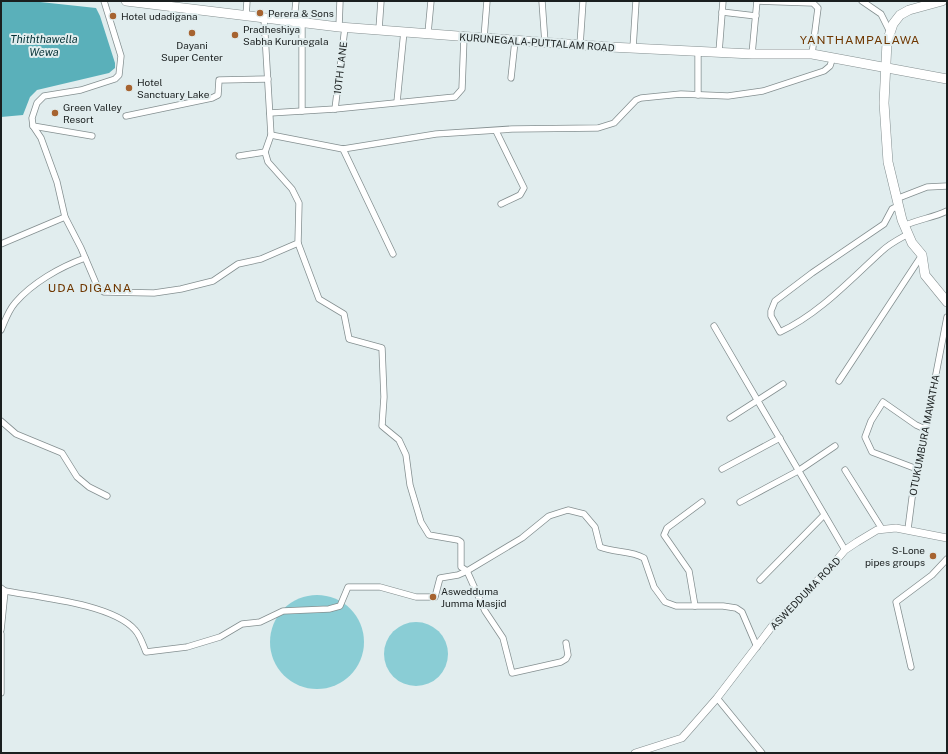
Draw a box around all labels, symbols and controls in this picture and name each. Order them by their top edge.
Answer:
place label: Perera & Sons [268,7,334,19]
marker: Perera & Sons [255,8,265,18]
place label: Hotel udadigana [121,10,198,22]
marker: Hotel udadigana [108,11,118,21]
place label: Pradheshiya Sabha Kurunegala [243,23,329,47]
marker: Dayani Super Center [187,28,197,38]
marker: Pradheshiya Sabha Kurunegala [230,30,240,40]
street label: KURUNEGALA-PUTTALAM ROAD [459,31,615,53]
water label: Thiththawella Wewa [10,33,78,58]
district label: YANTHAMPALAWA [800,33,920,47]
place label: Dayani Super Center [161,39,223,63]
street label: 10TH LANE [331,41,349,95]
place label: Hotel Sanctuary Lake [137,76,210,100]
marker: Hotel Sanctuary Lake [124,83,134,93]
place label: Green Valley Resort [63,101,123,125]
marker: Green Valley Resort [50,108,60,118]
district label: UDA DIGANA [48,281,132,295]
street label: OTUKUMBURA MAWATHA [906,373,942,497]
place label: S-Lone pipes groups [865,544,925,568]
marker: S-Lone pipes groups [928,551,938,561]
street label: ASWEDDUMA ROAD [767,554,843,632]
place label: Aswedduma Jumma Masjid [441,585,507,609]
marker: Aswedduma Jumma Masjid [428,592,438,602]

